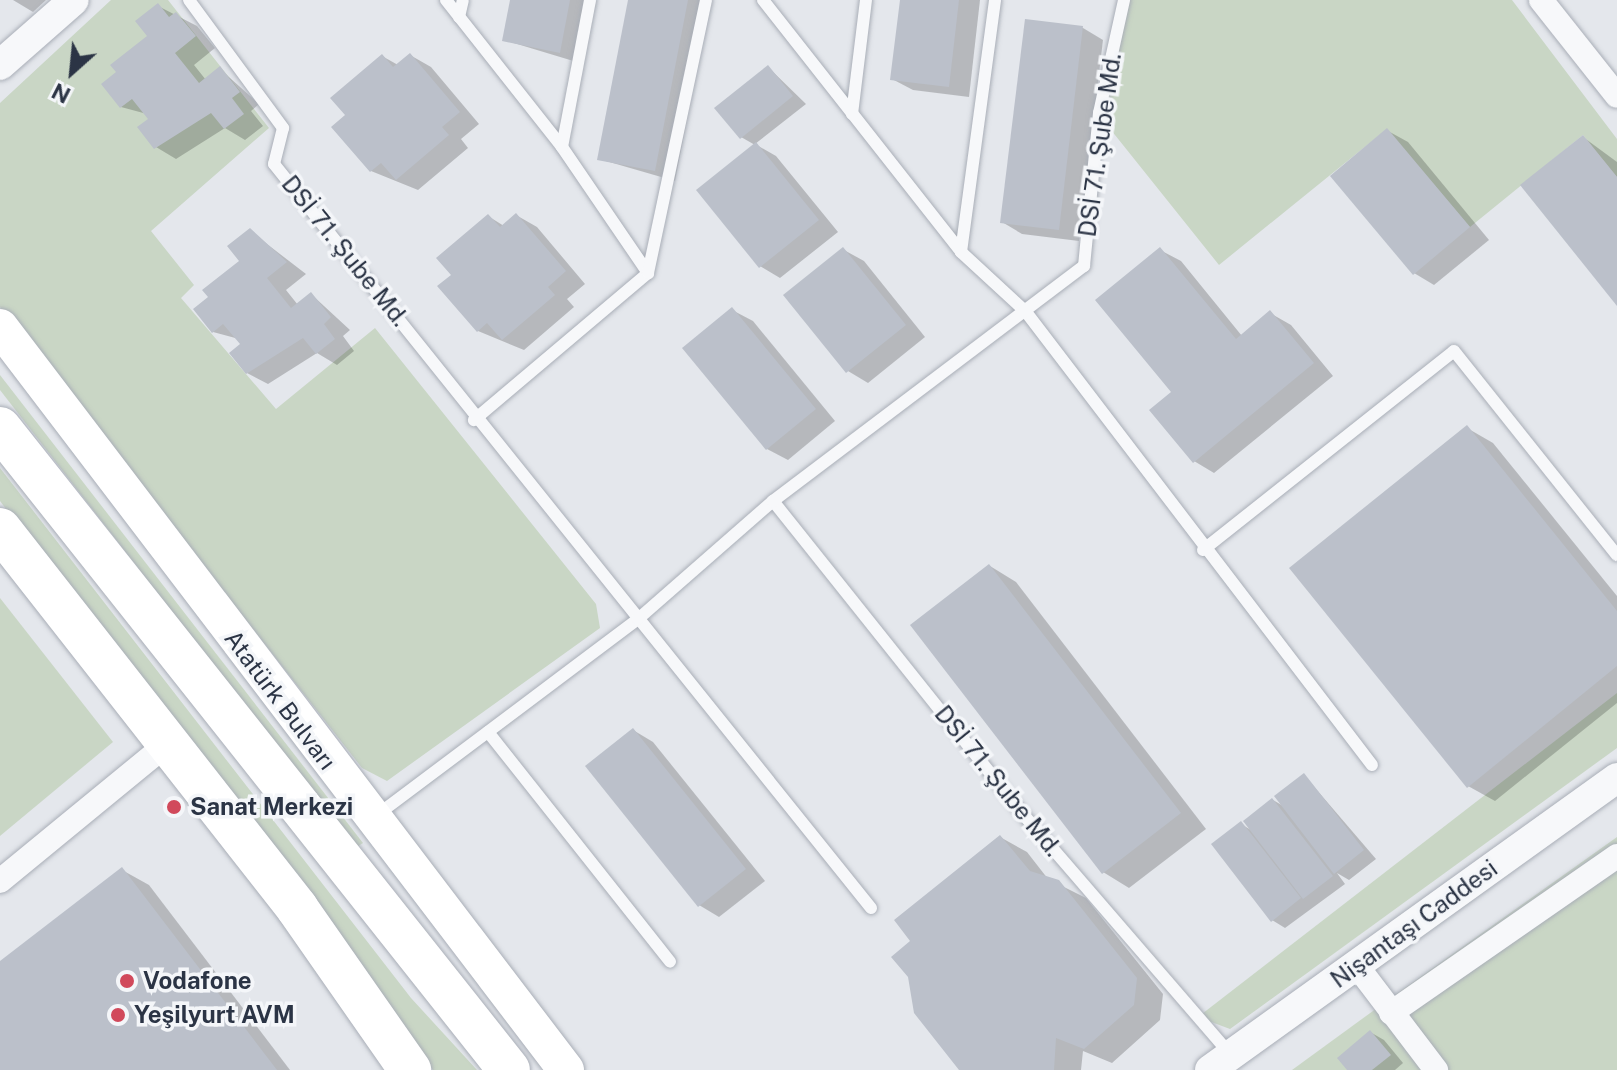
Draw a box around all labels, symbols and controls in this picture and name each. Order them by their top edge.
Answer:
north arrow [32,32,112,112]
street label: DSİ 71. Şube Md. [1073,51,1127,239]
text: N [48,78,75,109]
street label: DSİ 71. Şube Md. [275,170,415,332]
street label: Atatürk Bulvarı [218,625,342,775]
street label: DSİ 71. Şube Md. [928,700,1068,862]
place label: Sanat Merkezi [190,793,353,821]
marker: Sanat Merkezi [165,798,183,816]
street label: Nişantaşı Caddesi [1325,854,1503,994]
place label: Vodafone [143,967,252,995]
marker: Vodafone [118,972,136,990]
place label: Yeşilyurt AVM [134,1001,295,1029]
marker: Yeşilyurt AVM [109,1006,127,1024]

